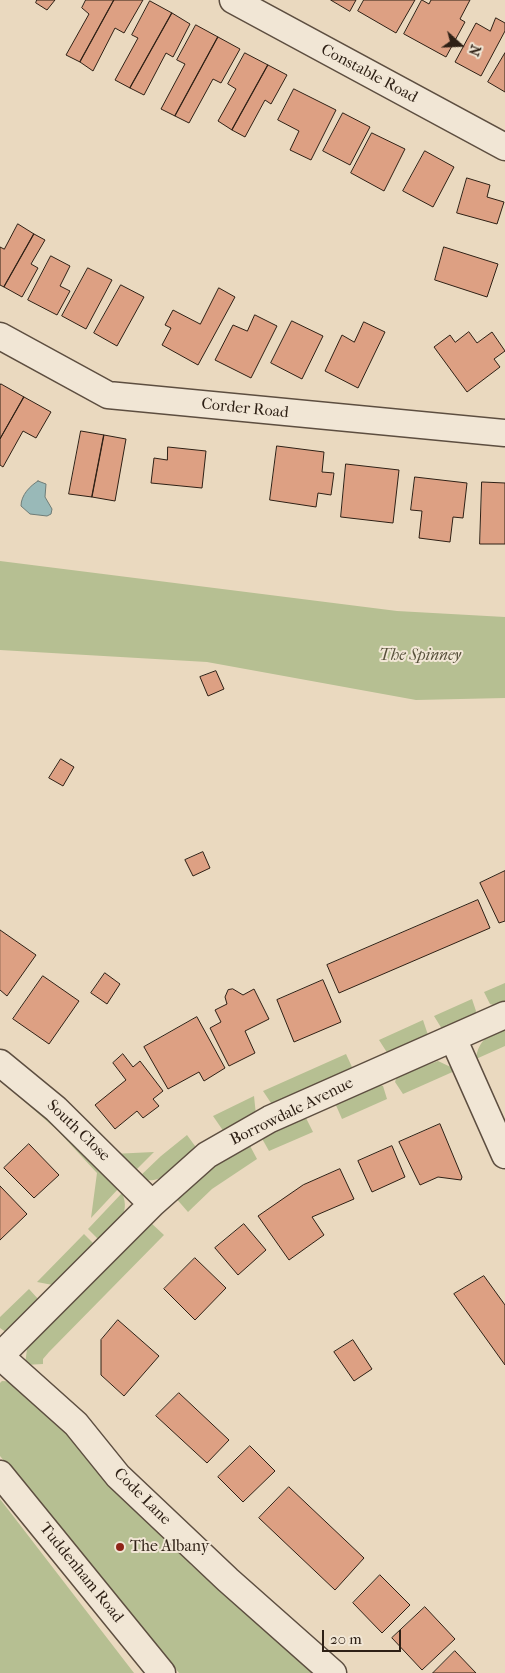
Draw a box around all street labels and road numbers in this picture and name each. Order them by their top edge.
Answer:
street label: Constable Road [317,41,421,107]
street label: Corder Road [200,395,290,423]
street label: Borrowdale Avenue [227,1074,357,1150]
street label: South Close [42,1096,114,1166]
street label: Code Lane [109,1464,175,1530]
street label: Tuddenham Road [35,1519,127,1627]

